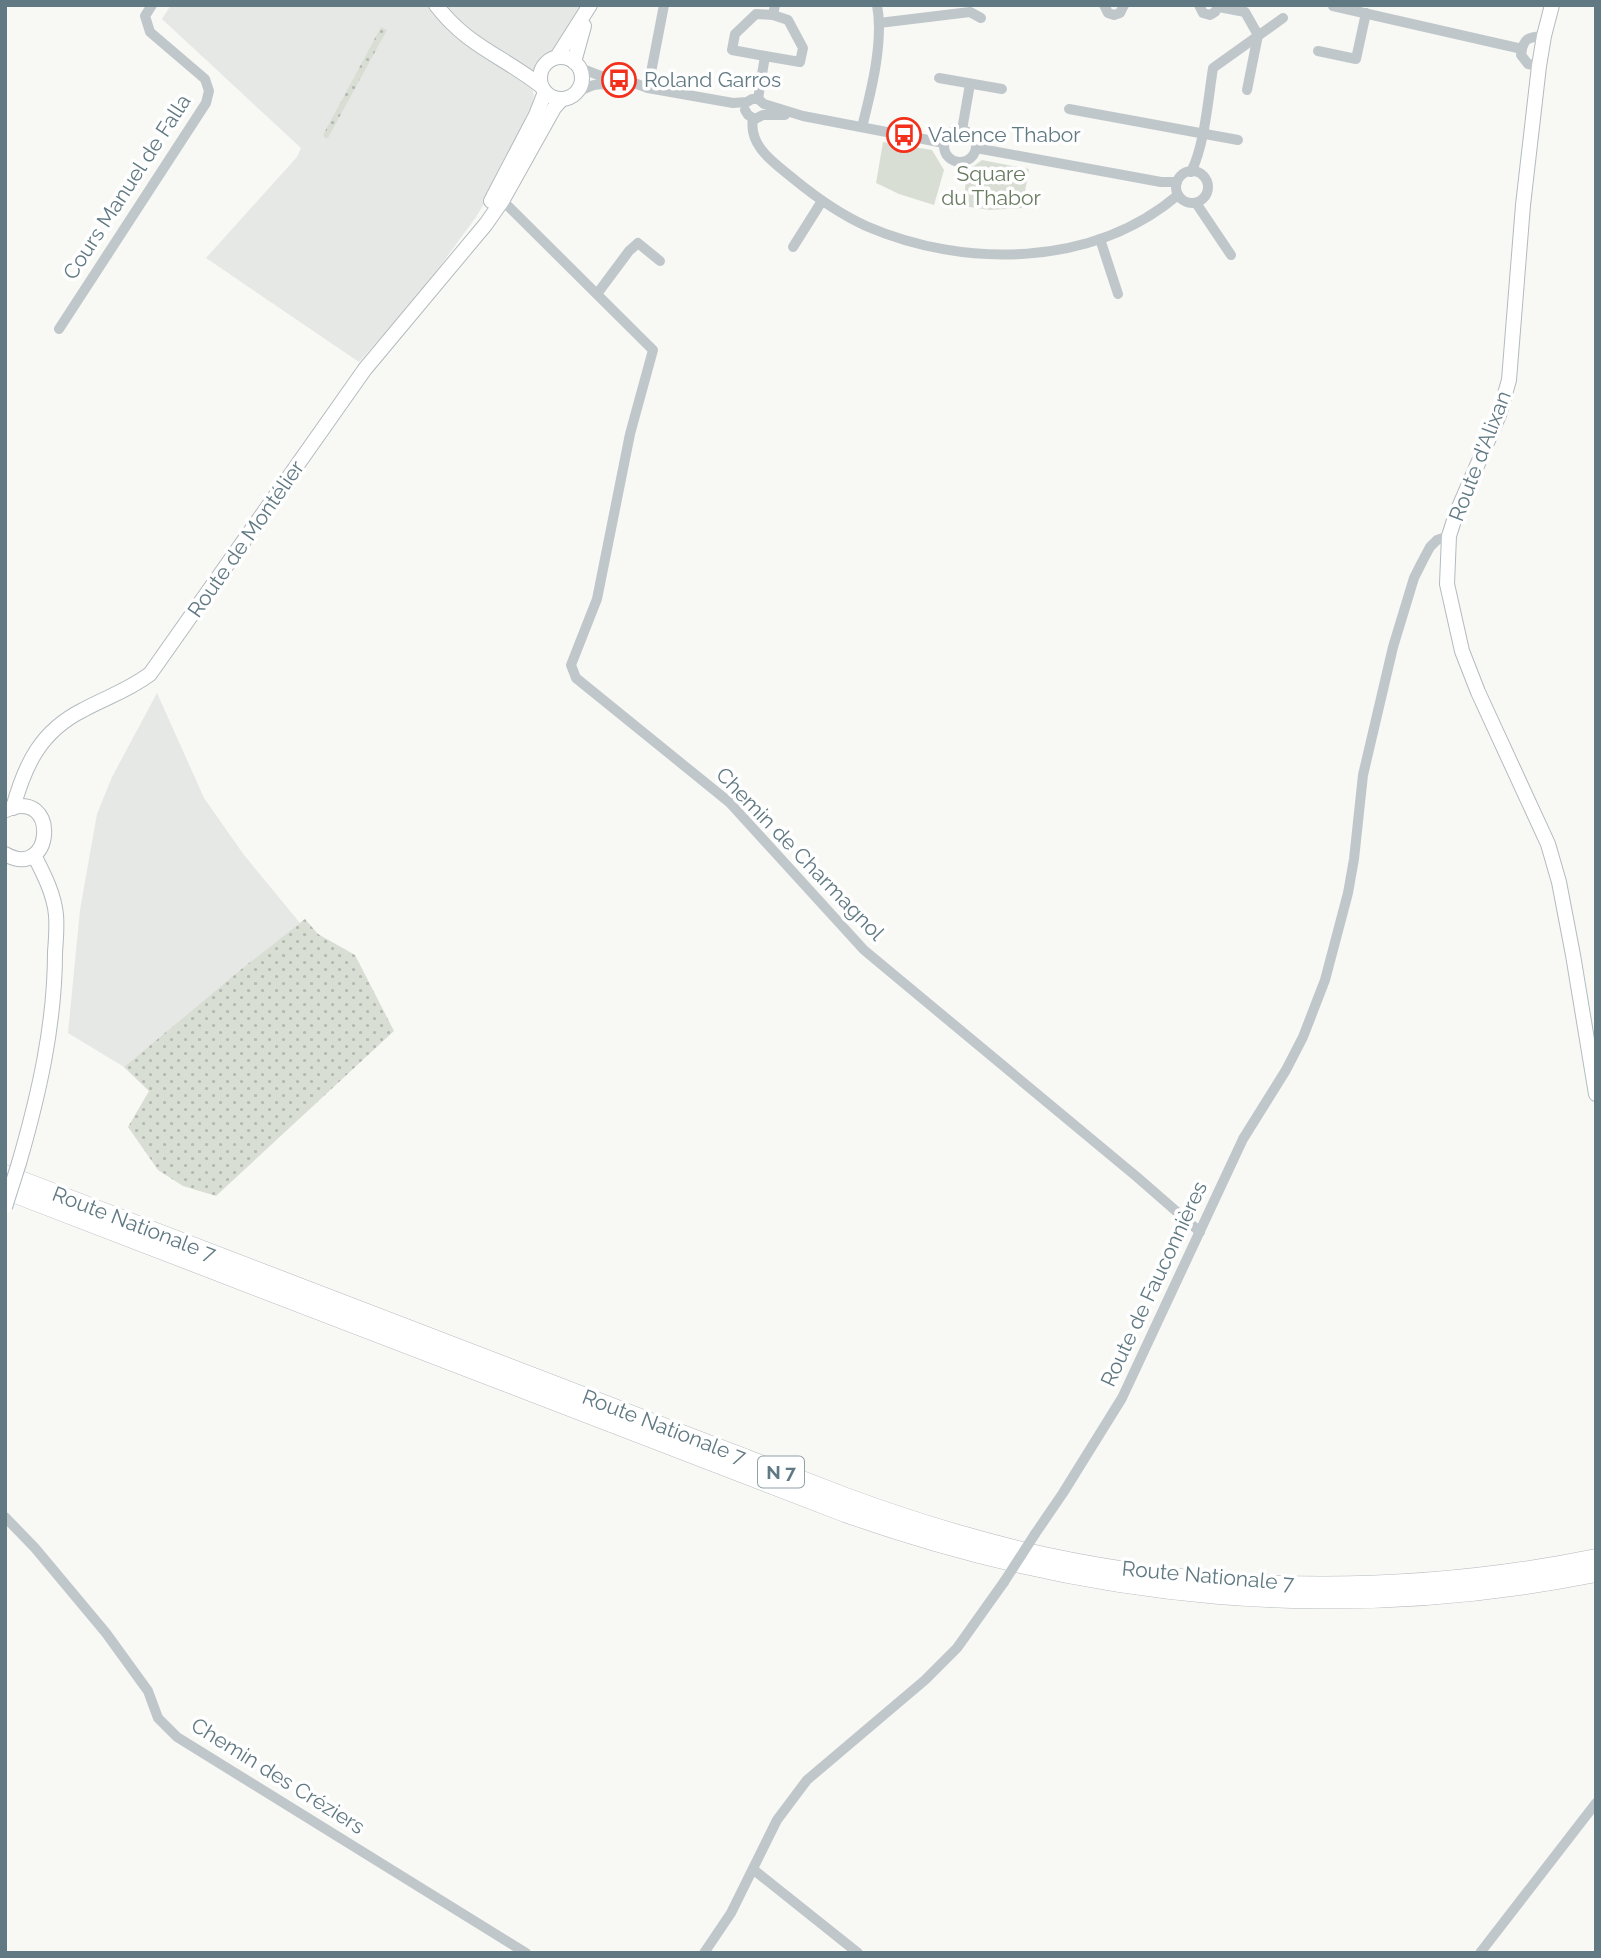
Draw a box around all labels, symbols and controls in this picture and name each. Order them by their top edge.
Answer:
bus stop icon: Roland Garros [600,61,638,99]
place label: Roland Garros [644,67,781,92]
street label: Cours Manuel de Falla [57,90,196,284]
bus stop icon: Valence Thabor [885,116,923,154]
place label: Valence Thabor [928,122,1081,147]
park label: Square du Thabor [941,161,1041,210]
street label: Route d'Alixan [1443,387,1516,524]
street label: Route de Montélier [182,455,309,622]
street label: Chemin de Charmagnol [711,762,890,946]
street label: Route de Fauconnières [1095,1177,1212,1390]
street label: Route Nationale 7 [49,1181,220,1266]
street label: Route Nationale 7 [579,1384,750,1469]
road number: N 7 [758,1456,804,1488]
street label: Route Nationale 7 [1121,1556,1296,1596]
street label: Chemin des Créziers [187,1712,370,1839]

